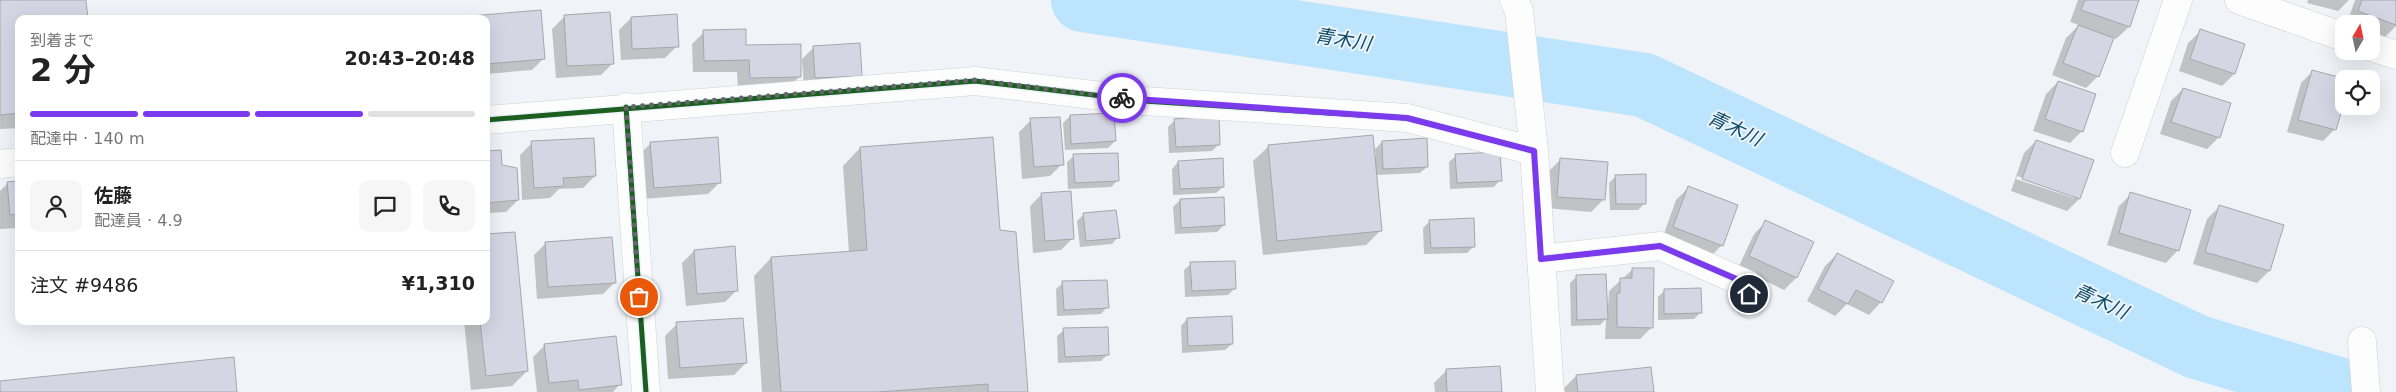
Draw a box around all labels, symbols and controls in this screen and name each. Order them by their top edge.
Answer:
north arrow [2335,15,2380,60]
map controls [2335,15,2380,115]
water label: 青木川 [1313,24,1375,55]
text: 到着まで [30,31,94,50]
text: 20:43–20:48 [345,47,475,69]
text: 2 分 [30,51,95,89]
button: locate [2335,70,2380,115]
courier [1097,73,1147,123]
icon: bike [1108,84,1136,112]
water label: 青木川 [1705,106,1767,151]
text: 配達中 · 140 m [30,129,144,148]
button: person [30,180,82,232]
button: chat [359,180,411,232]
button: phone [423,180,475,232]
text: 佐藤 [94,184,132,206]
text: 配達員 · 4.9 [94,211,183,230]
text: ¥1,310 [402,272,475,294]
pin [1728,273,1770,315]
text: 注文 #9486 [30,274,138,296]
pin [618,276,660,318]
water label: 青木川 [2071,279,2133,324]
icon: home [1735,280,1763,308]
icon: bag [625,283,653,311]

